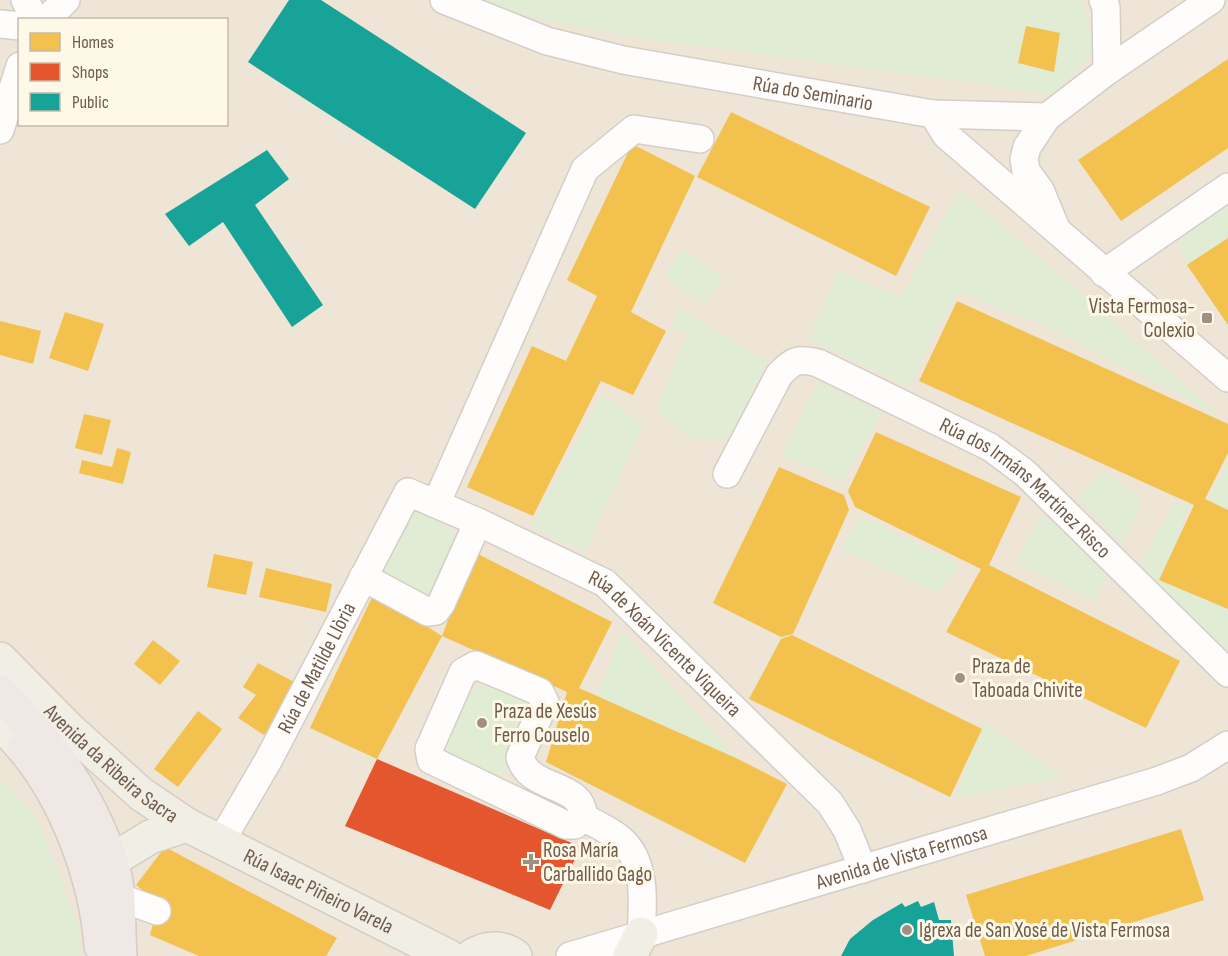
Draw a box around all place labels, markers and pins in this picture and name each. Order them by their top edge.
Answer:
place label: Vista Fermosa- Colexio [1089,294,1195,343]
marker: Vista Fermosa- Colexio [1200,311,1214,325]
place label: Praza de Taboada Chivite [972,654,1083,703]
marker: Praza de Taboada Chivite [953,671,967,685]
place label: Praza de Xesús Ferro Couselo [494,699,597,748]
marker: Praza de Xesús Ferro Couselo [475,716,489,730]
place label: Rosa María Carballido Gago [543,838,652,887]
marker: Rosa María Carballido Gago [524,855,538,869]
place label: Igrexa de San Xosé de Vista Fermosa [919,918,1170,943]
marker: Igrexa de San Xosé de Vista Fermosa [900,923,914,937]

